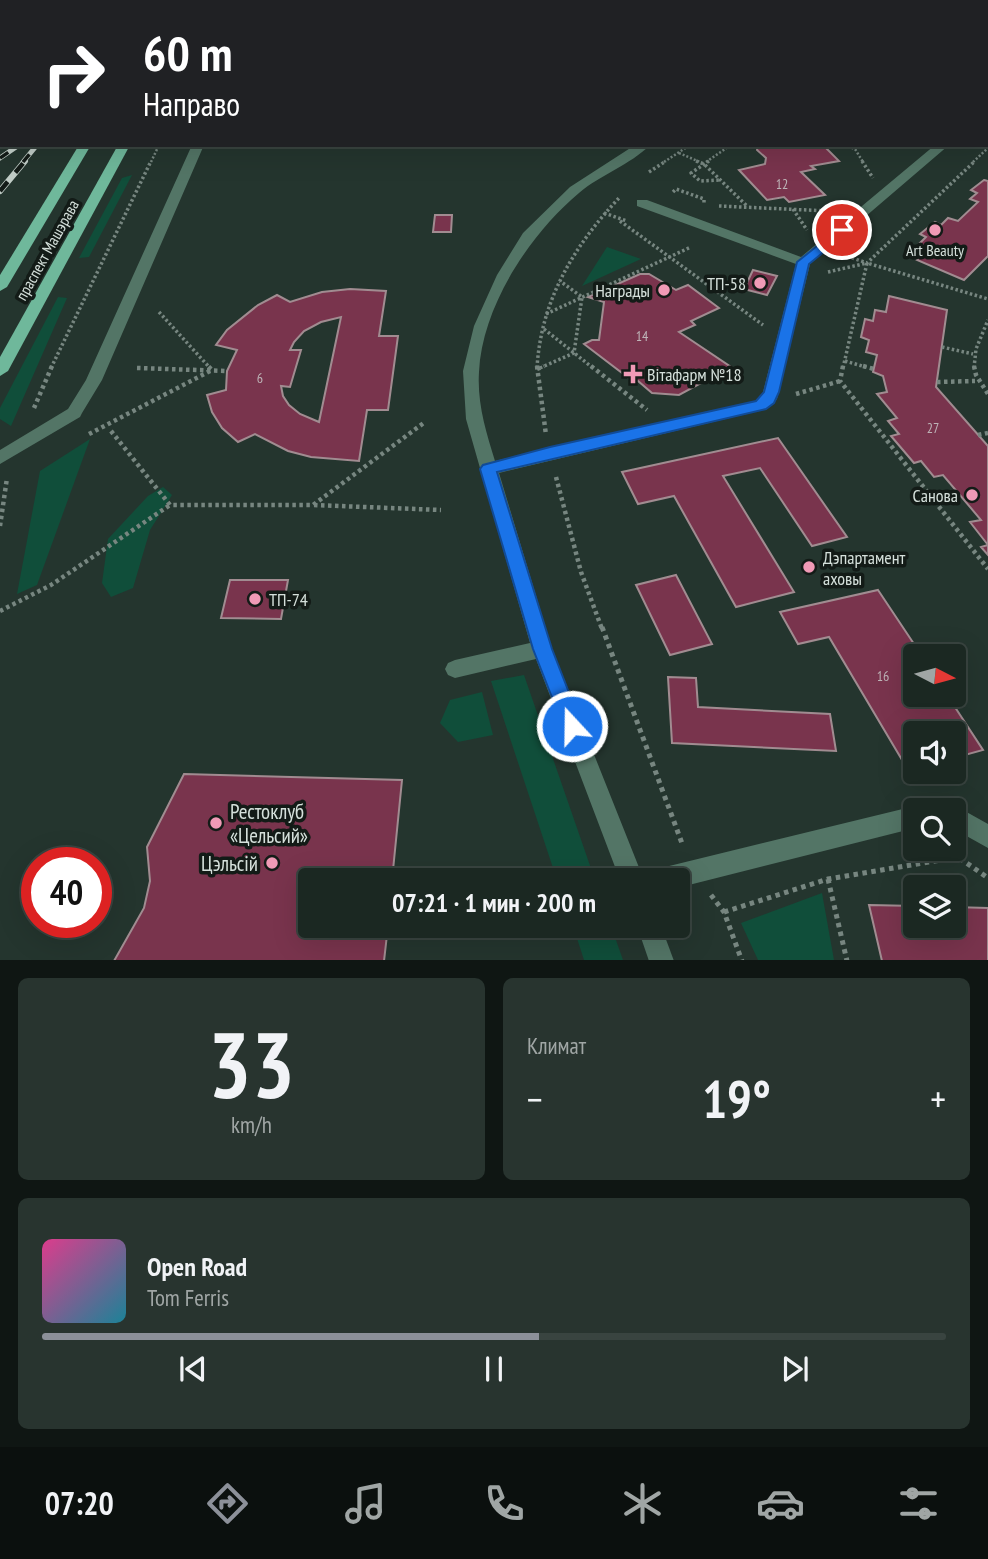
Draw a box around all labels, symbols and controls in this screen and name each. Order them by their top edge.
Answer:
text: 60 m [143,21,232,85]
icon: right [28,28,119,119]
text: Направо [143,83,240,125]
house number: 12 [776,175,788,193]
street label: праспект Машэрава [11,196,83,304]
pin [812,200,872,260]
icon: arrive [823,211,861,249]
marker: Art Beauty [927,222,943,238]
place label: Art Beauty [906,240,964,260]
place label: ТП-58 [707,272,746,295]
marker: ТП-58 [752,275,768,291]
place label: Награды [595,279,650,302]
marker: Награды [656,282,672,298]
house number: 14 [636,327,649,345]
place label: Вітафарм №18 [647,363,742,386]
marker: Вітафарм №18 [625,366,641,382]
house number: 6 [257,369,263,387]
house number: 27 [927,419,939,437]
place label: Санова [913,484,958,507]
marker: Санова [964,487,980,503]
place label: Дэпартамент аховы [823,546,906,590]
marker: Дэпартамент аховы [801,559,817,575]
place label: ТП-74 [269,588,308,611]
marker: ТП-74 [247,591,263,607]
north arrow [903,644,966,707]
map controls [903,644,966,938]
house number: 16 [877,667,889,685]
position arrow [535,689,609,763]
button: sound [903,721,966,784]
place label: Рестоклуб «Цельсий» [230,798,308,849]
button: search [903,798,966,861]
marker: Рестоклуб «Цельсий» [208,815,224,831]
speed limit sign: 40 [21,847,112,938]
place label: Цэльсій [201,850,258,877]
marker: Цэльсій [264,855,280,871]
button: layers [903,875,966,938]
text: 07:21 · 1 мин · 200 m [392,886,596,919]
text: 33 [208,1005,295,1123]
text: Климат [527,1031,586,1060]
text: 19° [702,1065,771,1132]
text: − [527,1074,543,1123]
text: + [930,1074,946,1123]
text: km/h [231,1110,272,1139]
text: Open Road [147,1250,247,1283]
text: Tom Ferris [147,1283,229,1312]
icon: previous [174,1350,212,1388]
icon: pause [475,1350,513,1388]
icon: next [776,1350,814,1388]
icon: directions [203,1479,252,1528]
icon: music [341,1479,390,1528]
icon: phone [480,1479,529,1528]
icon: climate [618,1479,667,1528]
icon: car [756,1479,805,1528]
icon: filters [894,1479,943,1528]
text: 07:20 [45,1482,114,1524]

